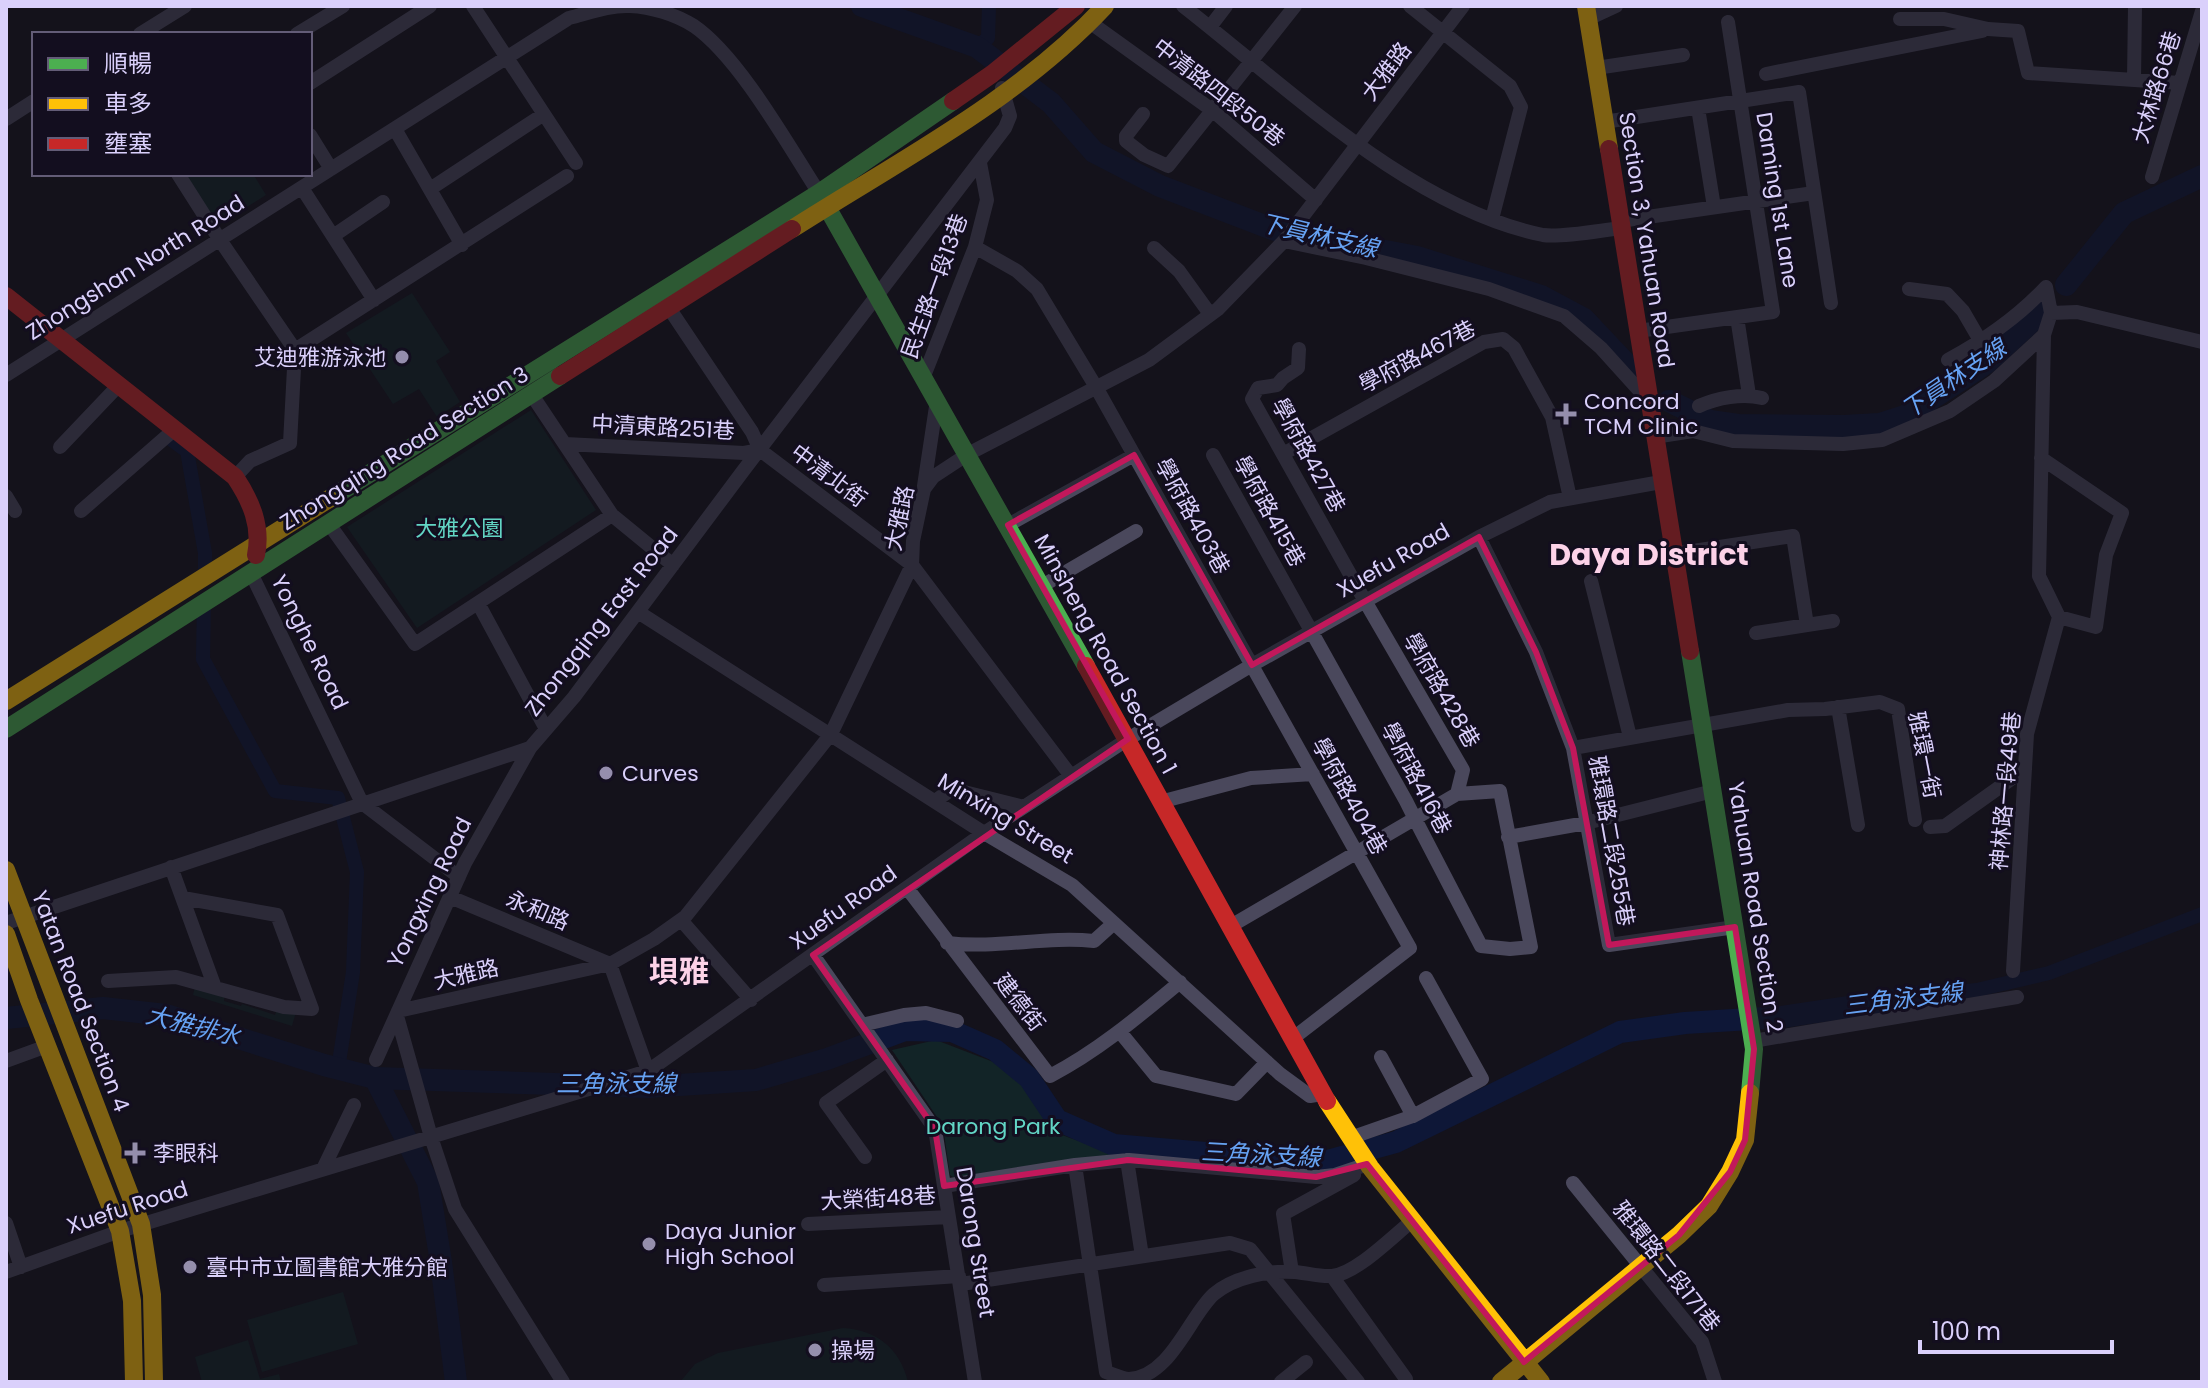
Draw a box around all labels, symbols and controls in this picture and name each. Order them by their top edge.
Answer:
street label: 大林路66巷 [2125,27,2188,147]
street label: 中清路四段50巷 [1146,31,1291,154]
legend [32,32,312,176]
street label: 大雅路 [1354,36,1419,107]
text: 順暢 [104,47,152,80]
text: 車多 [104,87,152,120]
street label: Section 3, Yahuan Road [1611,110,1682,370]
street label: Daming 1st Lane [1748,110,1807,290]
text: 壅塞 [104,127,152,160]
street label: Zhongshan North Road [20,187,250,347]
water label: 下員林支線 [1257,206,1384,266]
street label: 民生路一段13巷 [894,209,975,363]
street label: 學府路467巷 [1354,313,1481,400]
water label: 下員林支線 [1895,330,2015,426]
place label: 艾迪雅游泳池 [254,342,386,373]
marker: 艾迪雅游泳池 [393,348,411,366]
street label: Zhongqing Road Section 3 [274,359,534,538]
place label: Concord TCM Clinic [1584,386,1698,442]
street label: 學府路427巷 [1264,392,1353,518]
marker: Concord TCM Clinic [1555,403,1577,425]
street label: 中清東路251巷 [591,408,735,447]
street label: 中清北街 [784,437,873,514]
street label: 學府路415巷 [1226,450,1313,572]
street label: 學府路403巷 [1148,452,1237,580]
street label: 大雅路 [877,483,922,554]
park label: 大雅公園 [415,513,503,544]
street label: Xuefu Road [1331,516,1455,605]
street label: Zhongqing East Road [517,520,685,723]
street label: Minsheng Road Section 1 [1027,529,1185,780]
district label: Daya District [1549,533,1749,576]
street label: Yonghe Road [263,570,356,715]
street label: 學府路428巷 [1396,627,1487,754]
street label: 雅環一街 [1901,709,1948,801]
street label: 神林路一段49巷 [1983,710,2028,872]
street label: 學府路416巷 [1374,717,1459,840]
street label: 學府路404巷 [1305,732,1395,860]
street label: 雅環路二段255巷 [1581,754,1642,929]
place label: Curves [622,758,699,789]
marker: Curves [597,764,615,782]
street label: Minxing Street [932,766,1080,871]
street label: Yahuan Road Section 2 [1720,779,1791,1035]
street label: Yongxing Road [380,812,479,973]
street label: Xuefu Road [783,858,903,957]
street label: 永和路 [501,883,574,938]
street label: Yatan Road Section 4 [24,886,137,1116]
district label: 垻雅 [649,950,709,993]
street label: 大雅路 [430,952,502,997]
street label: 建德街 [987,967,1052,1038]
water label: 三角泳支線 [1841,974,1967,1022]
water label: 大雅排水 [143,998,245,1053]
water label: 三角泳支線 [556,1067,679,1100]
park label: Darong Park [926,1111,1061,1142]
water label: 三角泳支線 [1200,1135,1325,1174]
place label: 李眼科 [153,1138,219,1169]
marker: 李眼科 [124,1142,146,1164]
street label: Darong Street [948,1165,1003,1320]
street label: Xuefu Road [63,1173,192,1242]
street label: 大榮街48巷 [819,1180,937,1217]
street label: 雅環路二段171巷 [1606,1194,1727,1338]
place label: Daya Junior High School [665,1216,796,1272]
marker: Daya Junior High School [640,1235,658,1253]
place label: 臺中市立圖書館大雅分館 [206,1252,448,1283]
marker: 臺中市立圖書館大雅分館 [181,1258,199,1276]
scale bar [1920,1304,2112,1354]
text: 100 m [1932,1315,2001,1348]
place label: 操場 [831,1335,875,1366]
marker: 操場 [806,1341,824,1359]

